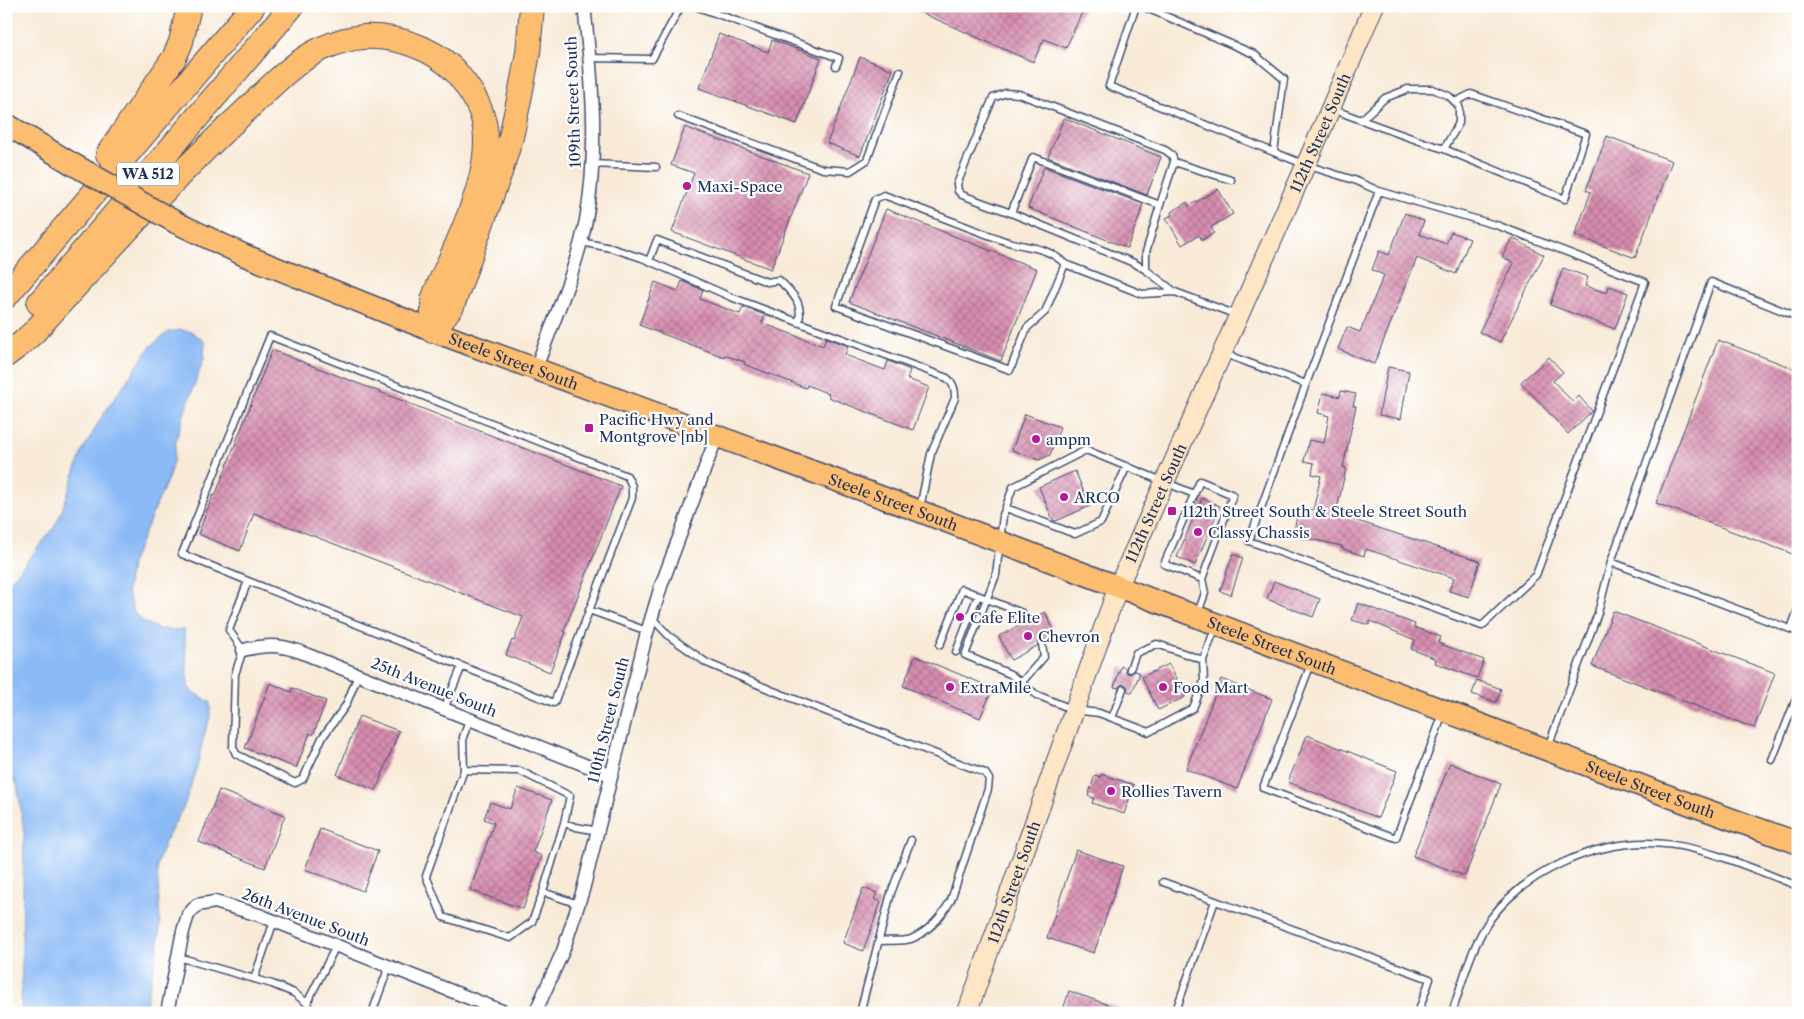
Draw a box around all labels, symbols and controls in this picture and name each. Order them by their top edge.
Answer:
street label: 109th Street South [561,35,585,168]
street label: 112th Street South [1285,69,1354,196]
road number: WA 512 [117,162,179,185]
place label: Maxi-Space [697,177,782,196]
marker: Maxi-Space [681,180,693,192]
street label: Steele Street South [446,328,582,394]
place label: Pacific Hwy and Montgrove [nb] [599,410,714,446]
marker: Pacific Hwy and Montgrove [nb] [583,422,595,434]
place label: ampm [1046,430,1091,449]
marker: ampm [1030,433,1042,445]
street label: 112th Street South [1121,440,1190,566]
street label: Steele Street South [826,469,961,535]
place label: ARCO [1073,488,1120,507]
marker: ARCO [1058,491,1070,503]
place label: 112th Street South & Steele Street South [1182,502,1468,521]
marker: 112th Street South & Steele Street South [1166,505,1178,517]
place label: Classy Chassis [1208,523,1310,542]
marker: Classy Chassis [1192,526,1204,538]
place label: Cafe Elite [970,608,1040,627]
marker: Cafe Elite [954,611,966,623]
street label: Steele Street South [1205,612,1340,679]
place label: Chevron [1038,627,1101,646]
marker: Chevron [1022,630,1034,642]
street label: 25th Avenue South [368,653,500,721]
street label: 110th Street South [583,654,633,785]
place label: ExtraMile [960,678,1031,697]
place label: Food Mart [1173,678,1249,697]
marker: ExtraMile [944,681,956,693]
marker: Food Mart [1157,681,1169,693]
street label: Steele Street South [1583,756,1718,822]
place label: Rollies Tavern [1121,782,1223,801]
marker: Rollies Tavern [1105,785,1117,797]
street label: 112th Street South [983,818,1044,946]
street label: 26th Avenue South [240,884,373,950]

